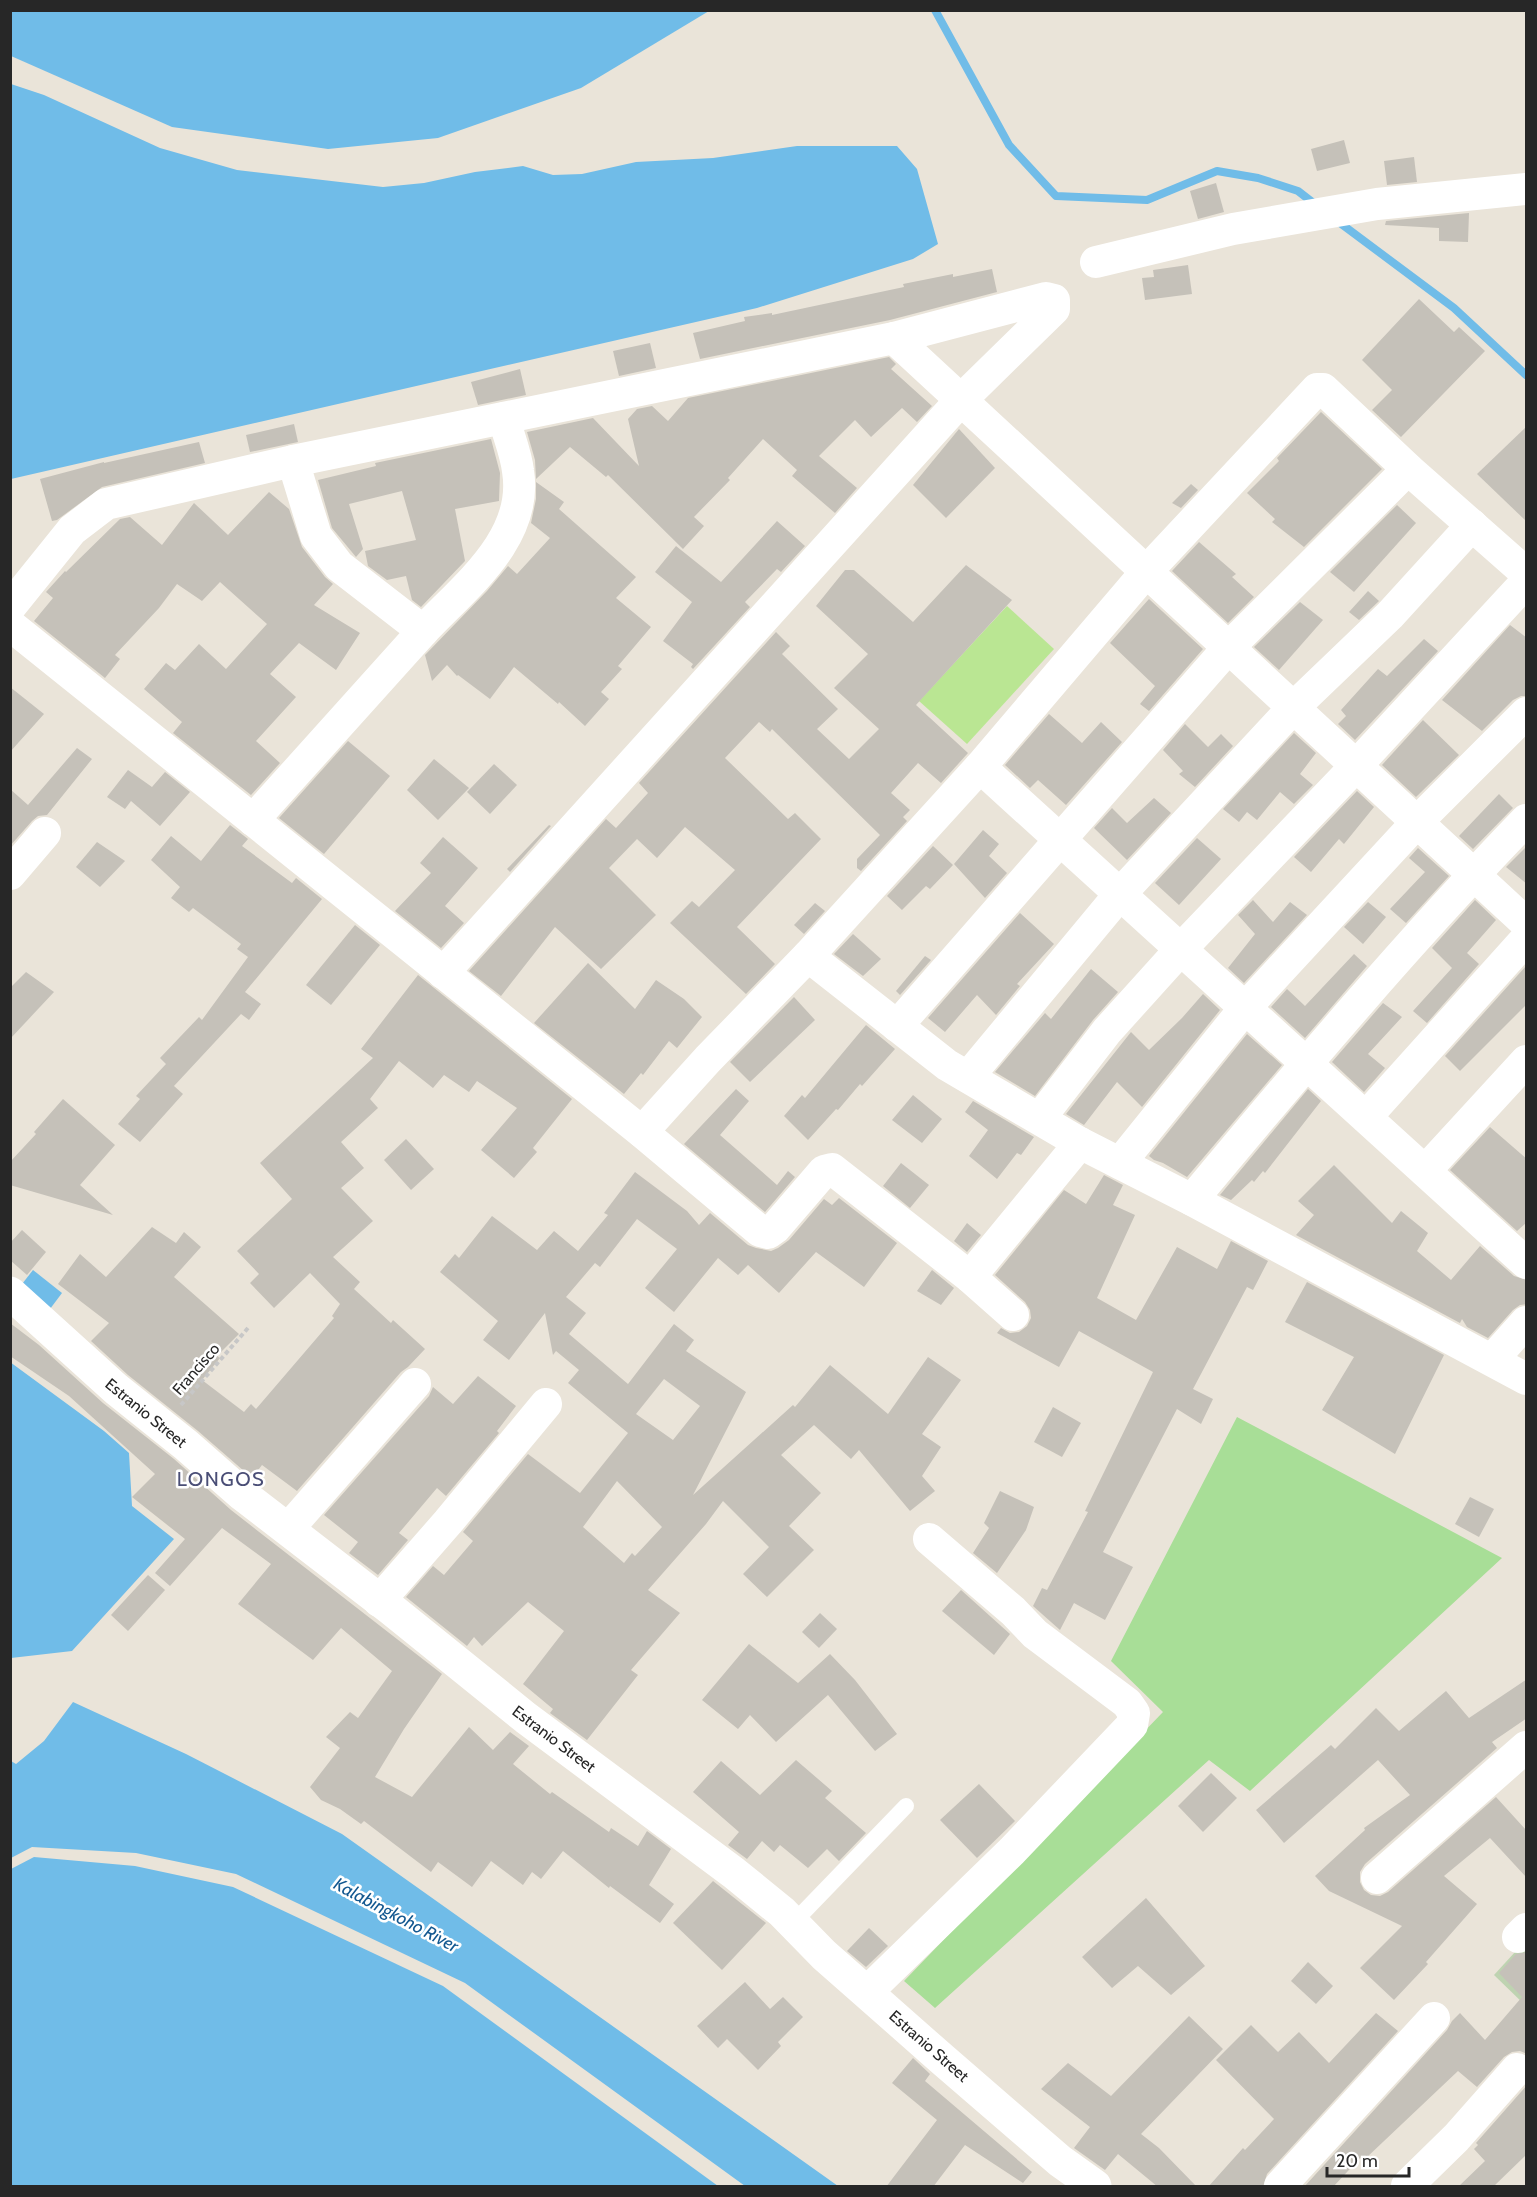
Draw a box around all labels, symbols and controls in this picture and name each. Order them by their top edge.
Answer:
street label: Francisco [168,1339,224,1399]
street label: Estranio Street [101,1374,191,1452]
district label: LONGOS [177,1467,265,1491]
street label: Estranio Street [509,1702,600,1777]
water label: Kalabingkoho River [330,1873,463,1958]
street label: Estranio Street [885,2006,973,2086]
scale bar [1327,2140,1410,2178]
text: 20 m [1336,2150,1378,2172]

